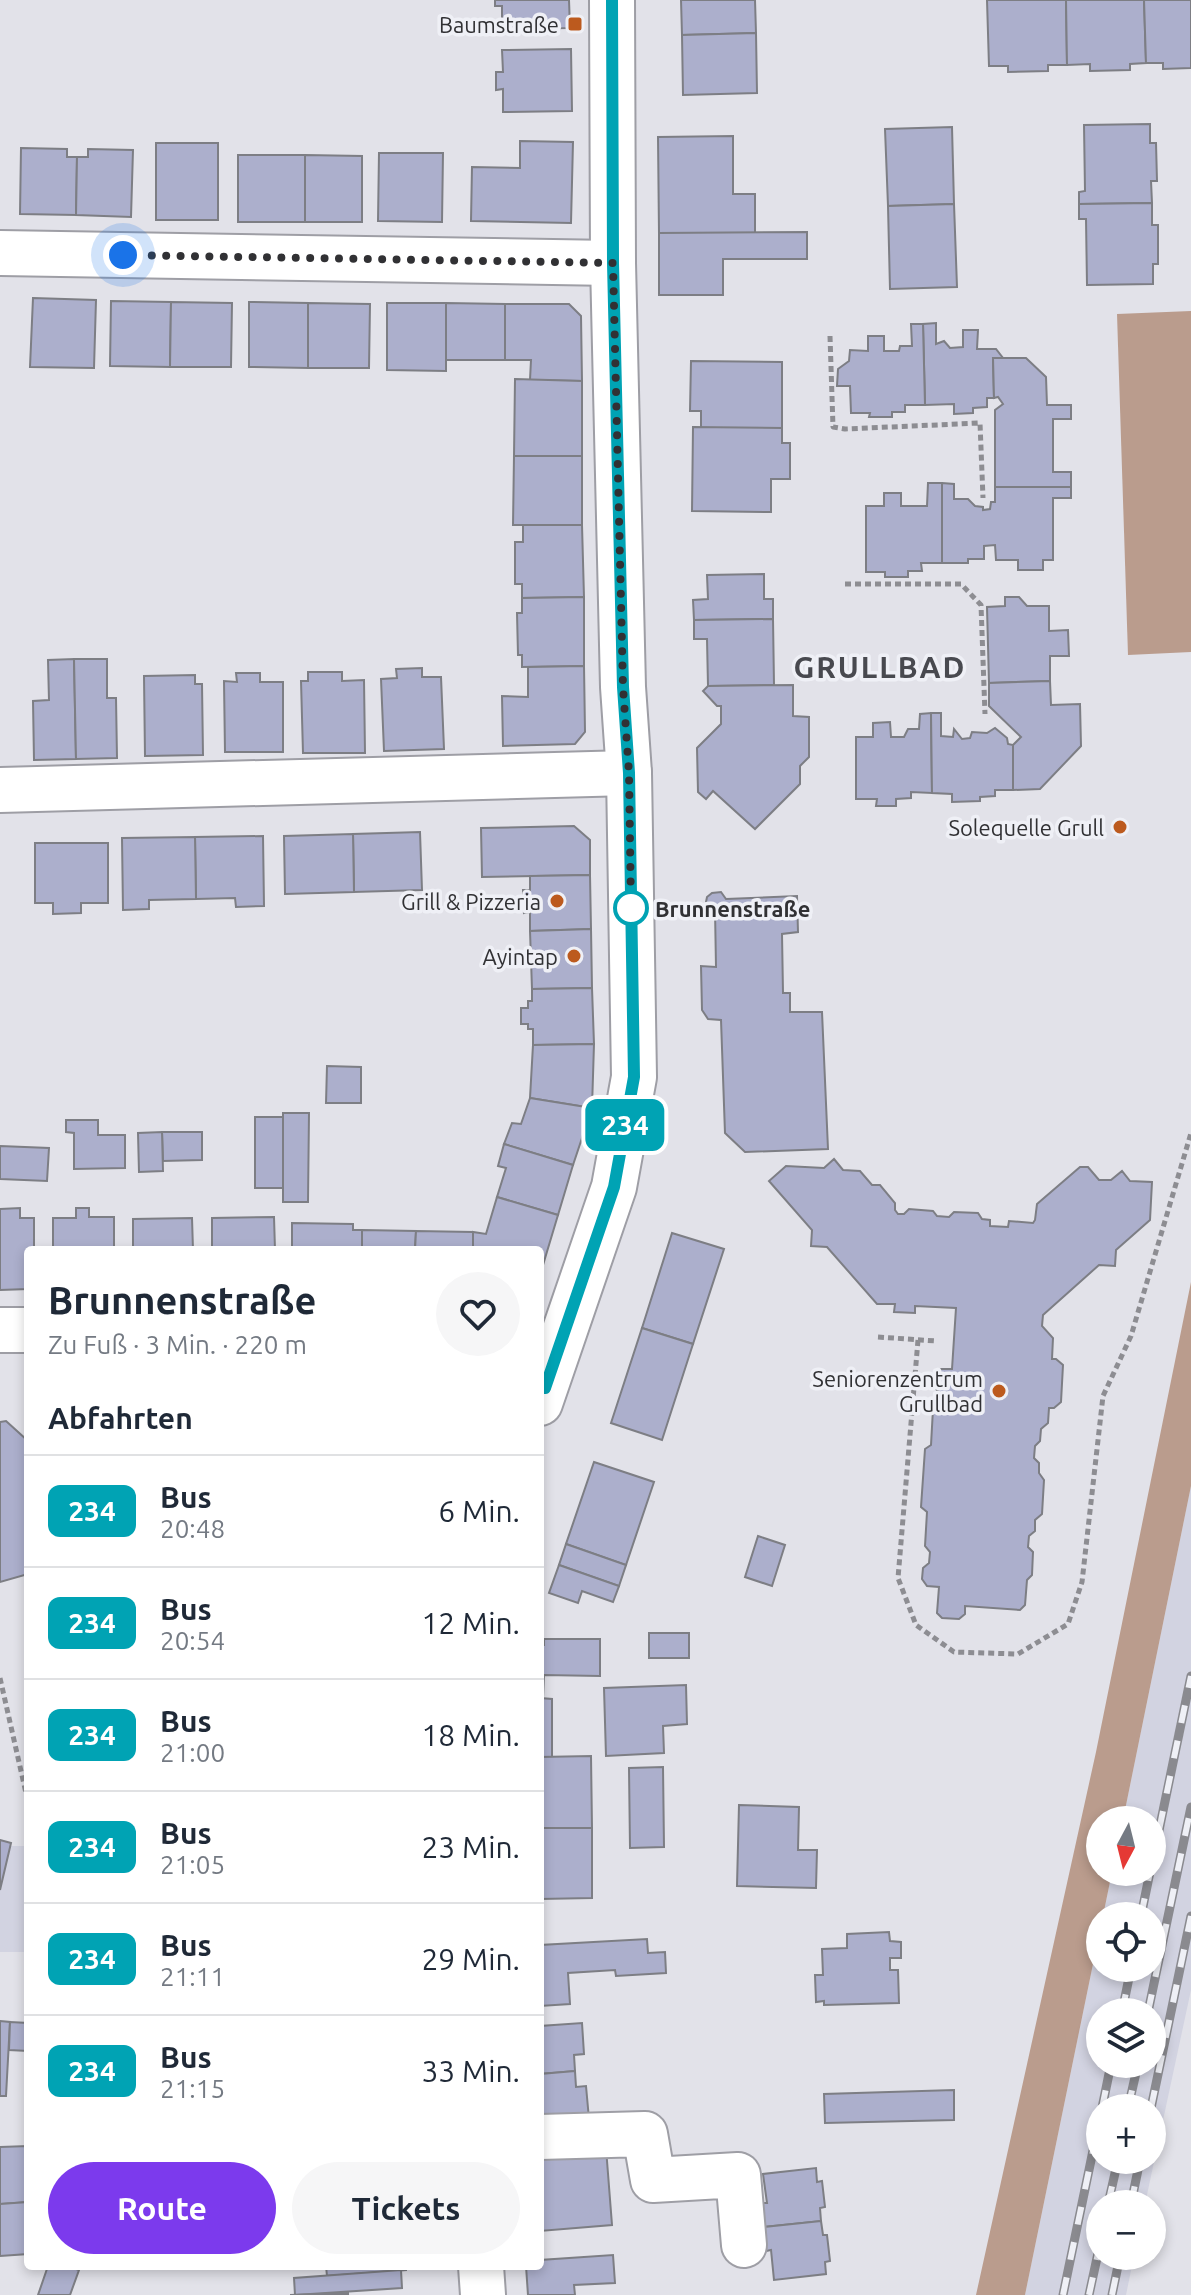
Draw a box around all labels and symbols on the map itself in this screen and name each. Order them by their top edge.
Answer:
place label: Baumstraße [439,12,559,37]
marker: Baumstraße [566,15,584,33]
your location [103,235,143,275]
district label: GRULLBAD [794,650,966,684]
place label: Solequelle Grull [948,815,1104,840]
marker: Solequelle Grull [1111,818,1129,836]
place label: Grill & Pizzeria [401,889,541,914]
marker: Brunnenstraße [614,891,648,925]
marker: Grill & Pizzeria [548,892,566,910]
place label: Brunnenstraße [655,896,810,921]
place label: Ayintap [482,944,558,969]
marker: Ayintap [565,947,583,965]
line badge: 234 [579,1099,671,1151]
place label: Seniorenzentrum Grullbad [812,1366,983,1416]
marker: Seniorenzentrum Grullbad [990,1382,1008,1400]
north arrow [1086,1806,1166,1886]

